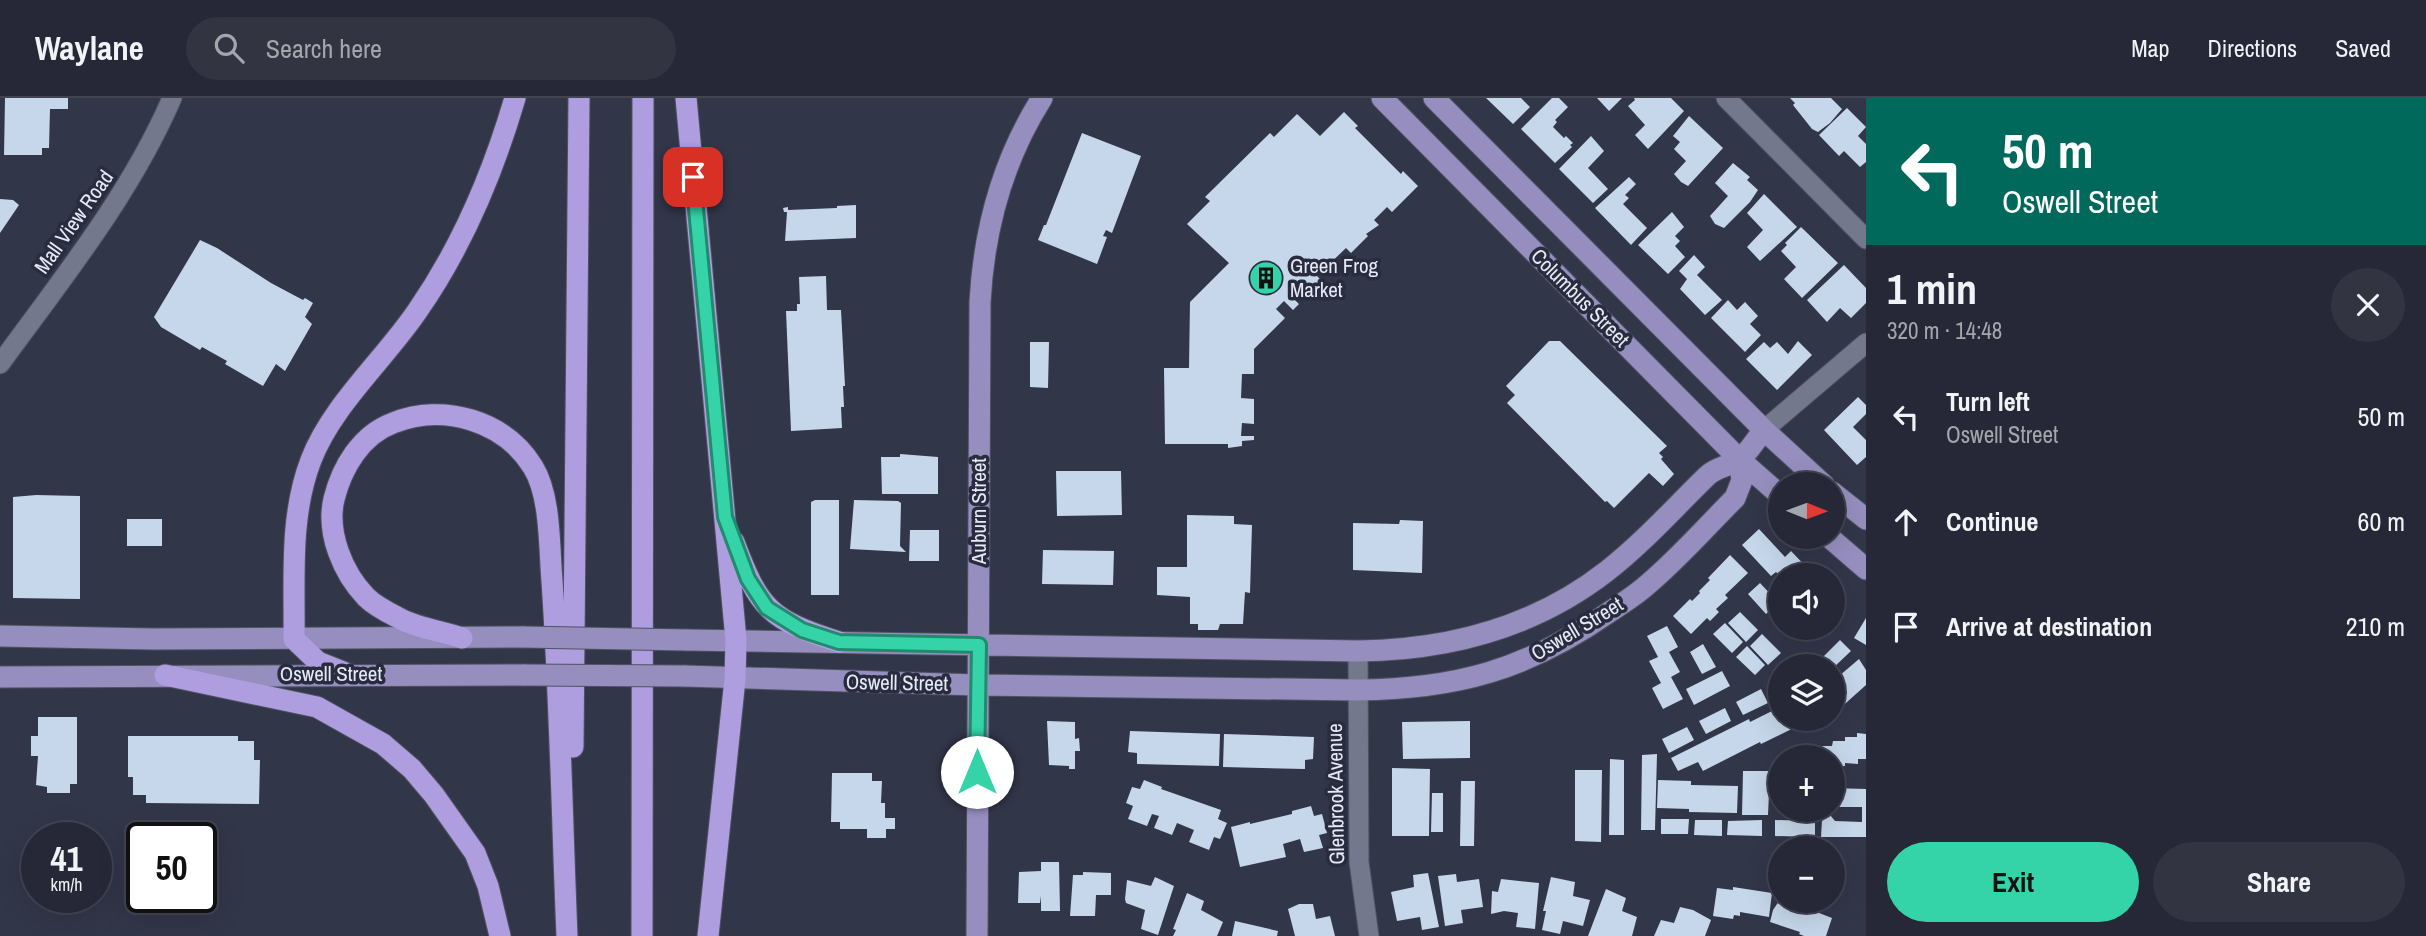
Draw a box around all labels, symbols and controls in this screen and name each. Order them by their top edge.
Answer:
search box [186,17,676,80]
text: Waylane [35,26,144,70]
icon: search [210,29,248,67]
text: Search here [266,31,382,66]
text: Map [2131,32,2169,64]
text: Directions [2207,32,2297,64]
text: Saved [2335,32,2391,64]
text: 50 m [2002,117,2094,183]
icon: left [1887,126,1978,217]
pin [663,147,723,207]
icon: arrive [674,158,712,196]
street label: Mall View Road [27,164,120,279]
text: Oswell Street [2002,180,2158,223]
street label: Columbus Street [1525,242,1636,353]
place label: Green Frog Market [1290,251,1378,304]
building icon: Green Frog Market [1247,259,1285,297]
text: 1 min [1887,261,1977,317]
button: close [2331,268,2405,342]
text: 320 m · 14:48 [1887,315,2002,346]
text: Turn left [1946,384,2030,419]
icon: left [1887,398,1925,436]
text: 50 m [2358,399,2405,434]
text: Oswell Street [1946,419,2058,450]
street label: Auburn Street [964,458,993,565]
north arrow [1768,472,1844,550]
map controls [1768,472,1845,913]
icon: ahead [1887,503,1925,541]
text: Continue [1946,504,2038,539]
text: 60 m [2358,504,2405,539]
button: sound [1768,563,1845,640]
street label: Oswell Street [1525,590,1628,667]
icon: arrive [1887,608,1925,646]
text: Arrive at destination [1946,609,2152,644]
text: 210 m [2346,609,2405,644]
button: layers [1768,654,1845,731]
street label: Oswell Street [280,659,382,688]
street label: Oswell Street [846,667,949,698]
street label: Glenbrook Avenue [1320,723,1351,865]
position arrow [940,735,1014,809]
button: + [1768,745,1845,822]
speed limit sign: 50 [126,822,217,913]
text: 41 [51,835,82,882]
button: − [1768,836,1845,913]
button: Exit [1887,842,2139,922]
button: Share [2153,842,2405,922]
text: km/h [51,872,83,897]

